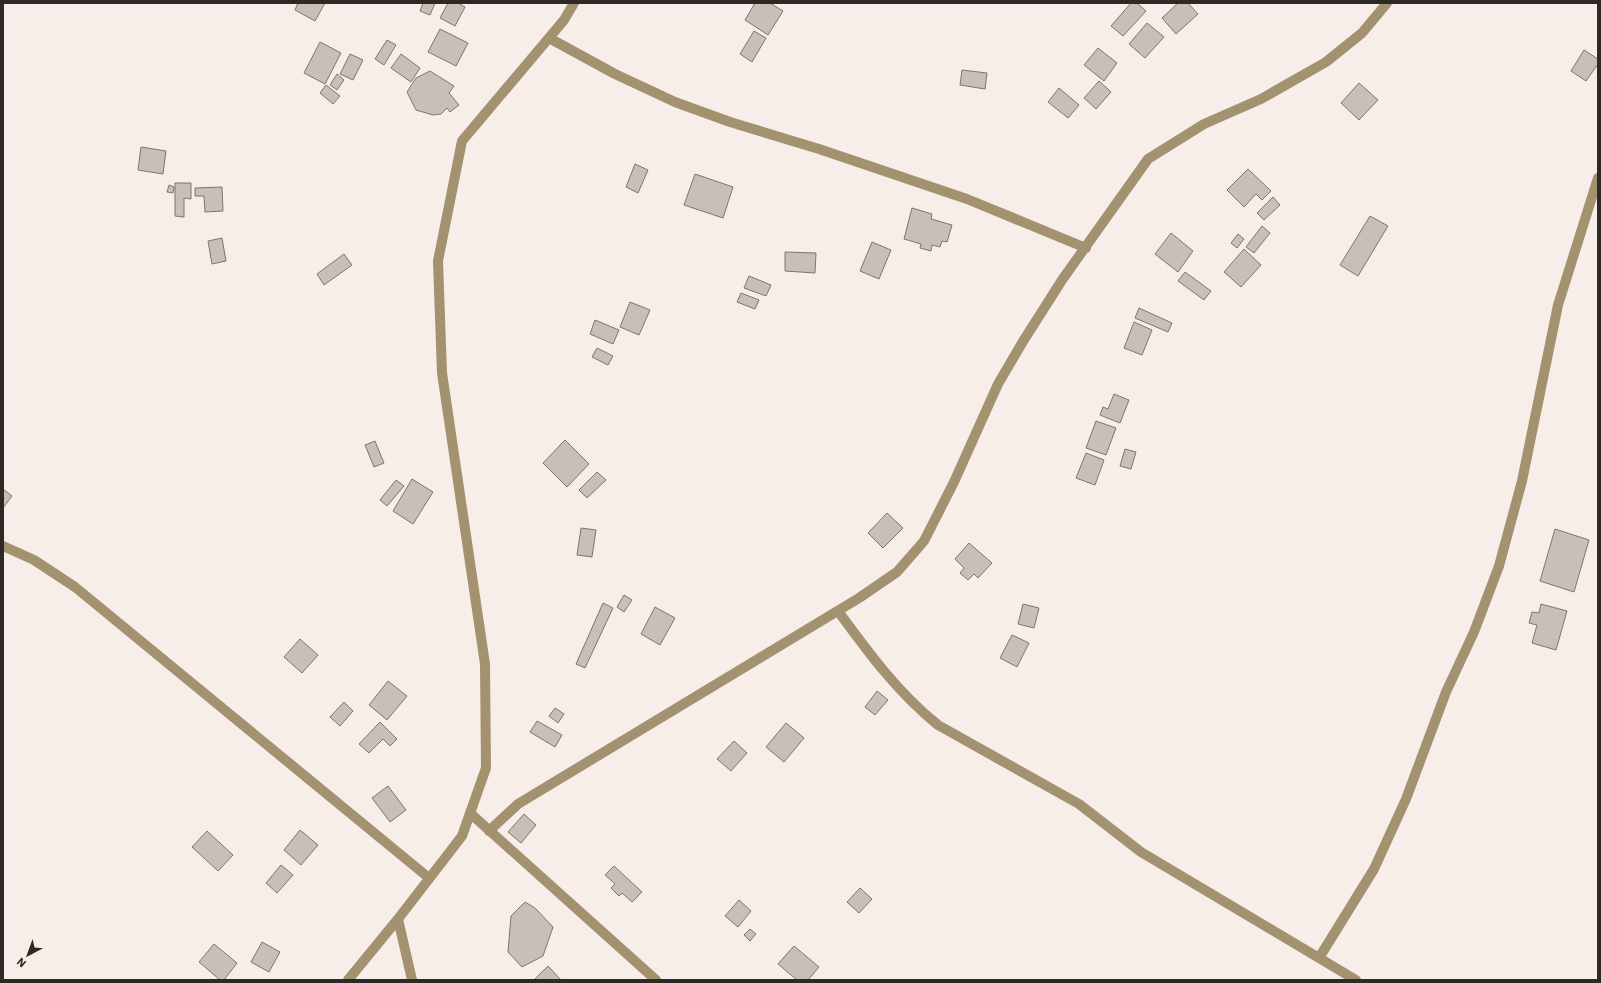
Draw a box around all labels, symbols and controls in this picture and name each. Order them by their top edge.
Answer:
north arrow [8,935,48,975]
text: N [14,955,29,970]

